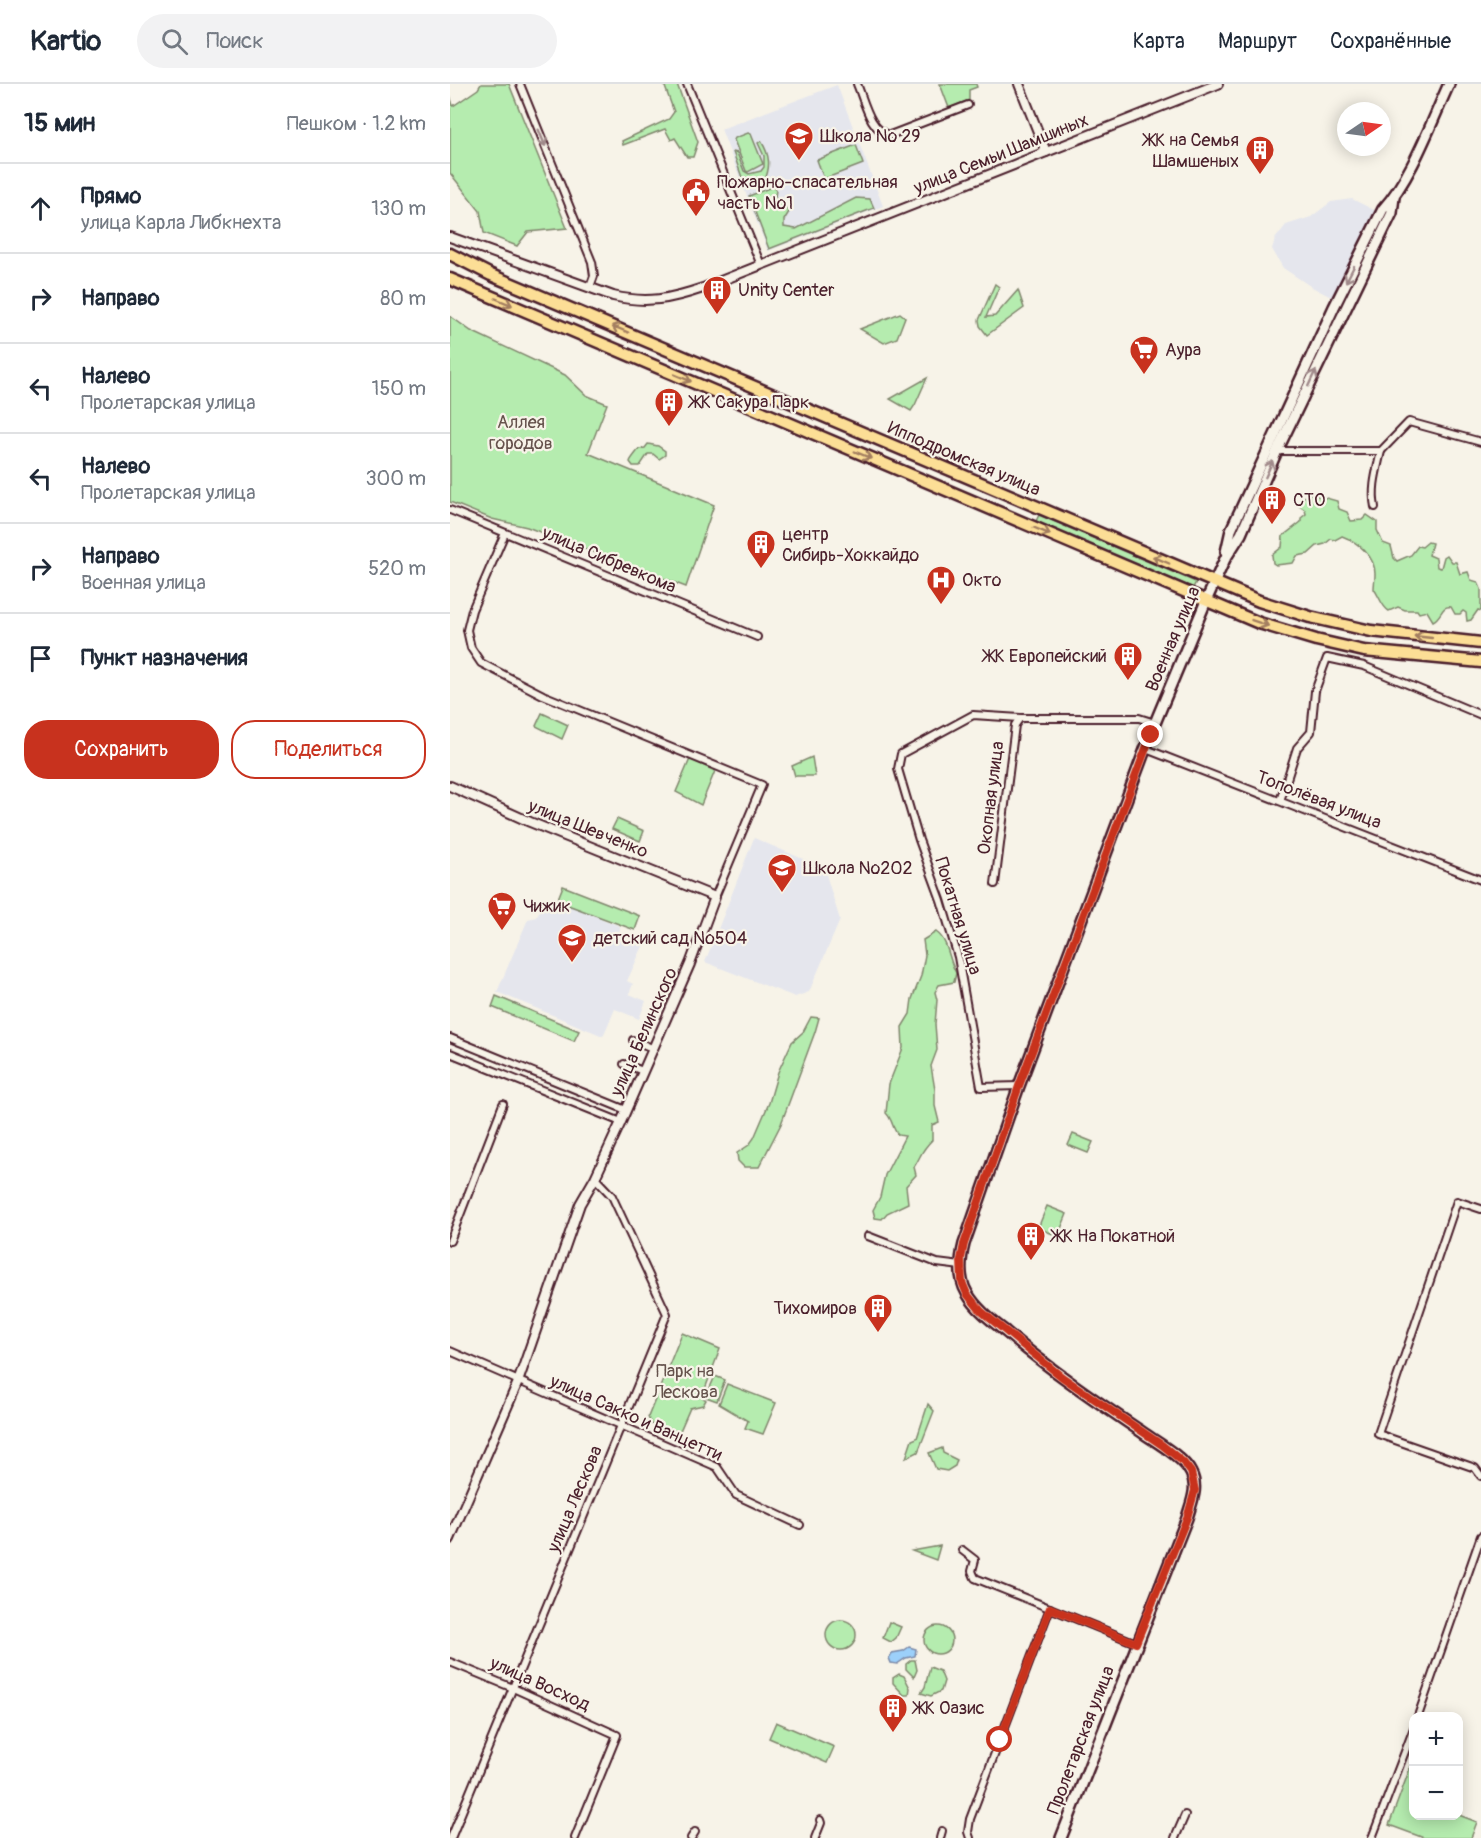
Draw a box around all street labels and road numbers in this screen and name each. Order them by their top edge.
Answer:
street label: улица Семьи Шамшиных [910,108,1092,200]
street label: Ипподромская улица [884,416,1044,502]
street label: улица Сибревкома [537,521,680,599]
street label: Военная улица [1140,583,1206,695]
street label: Окопная улица [973,740,1009,856]
street label: Тополёвая улица [1253,766,1385,834]
street label: улица Шевченко [524,794,652,864]
street label: Покатная улица [929,854,987,978]
street label: улица Белинского [605,964,683,1101]
street label: улица Сакко и Ванцетти [545,1369,726,1466]
street label: улица Лескова [542,1442,608,1557]
street label: улица Восход [485,1651,594,1716]
street label: Пролетарская улица [1042,1663,1120,1817]

